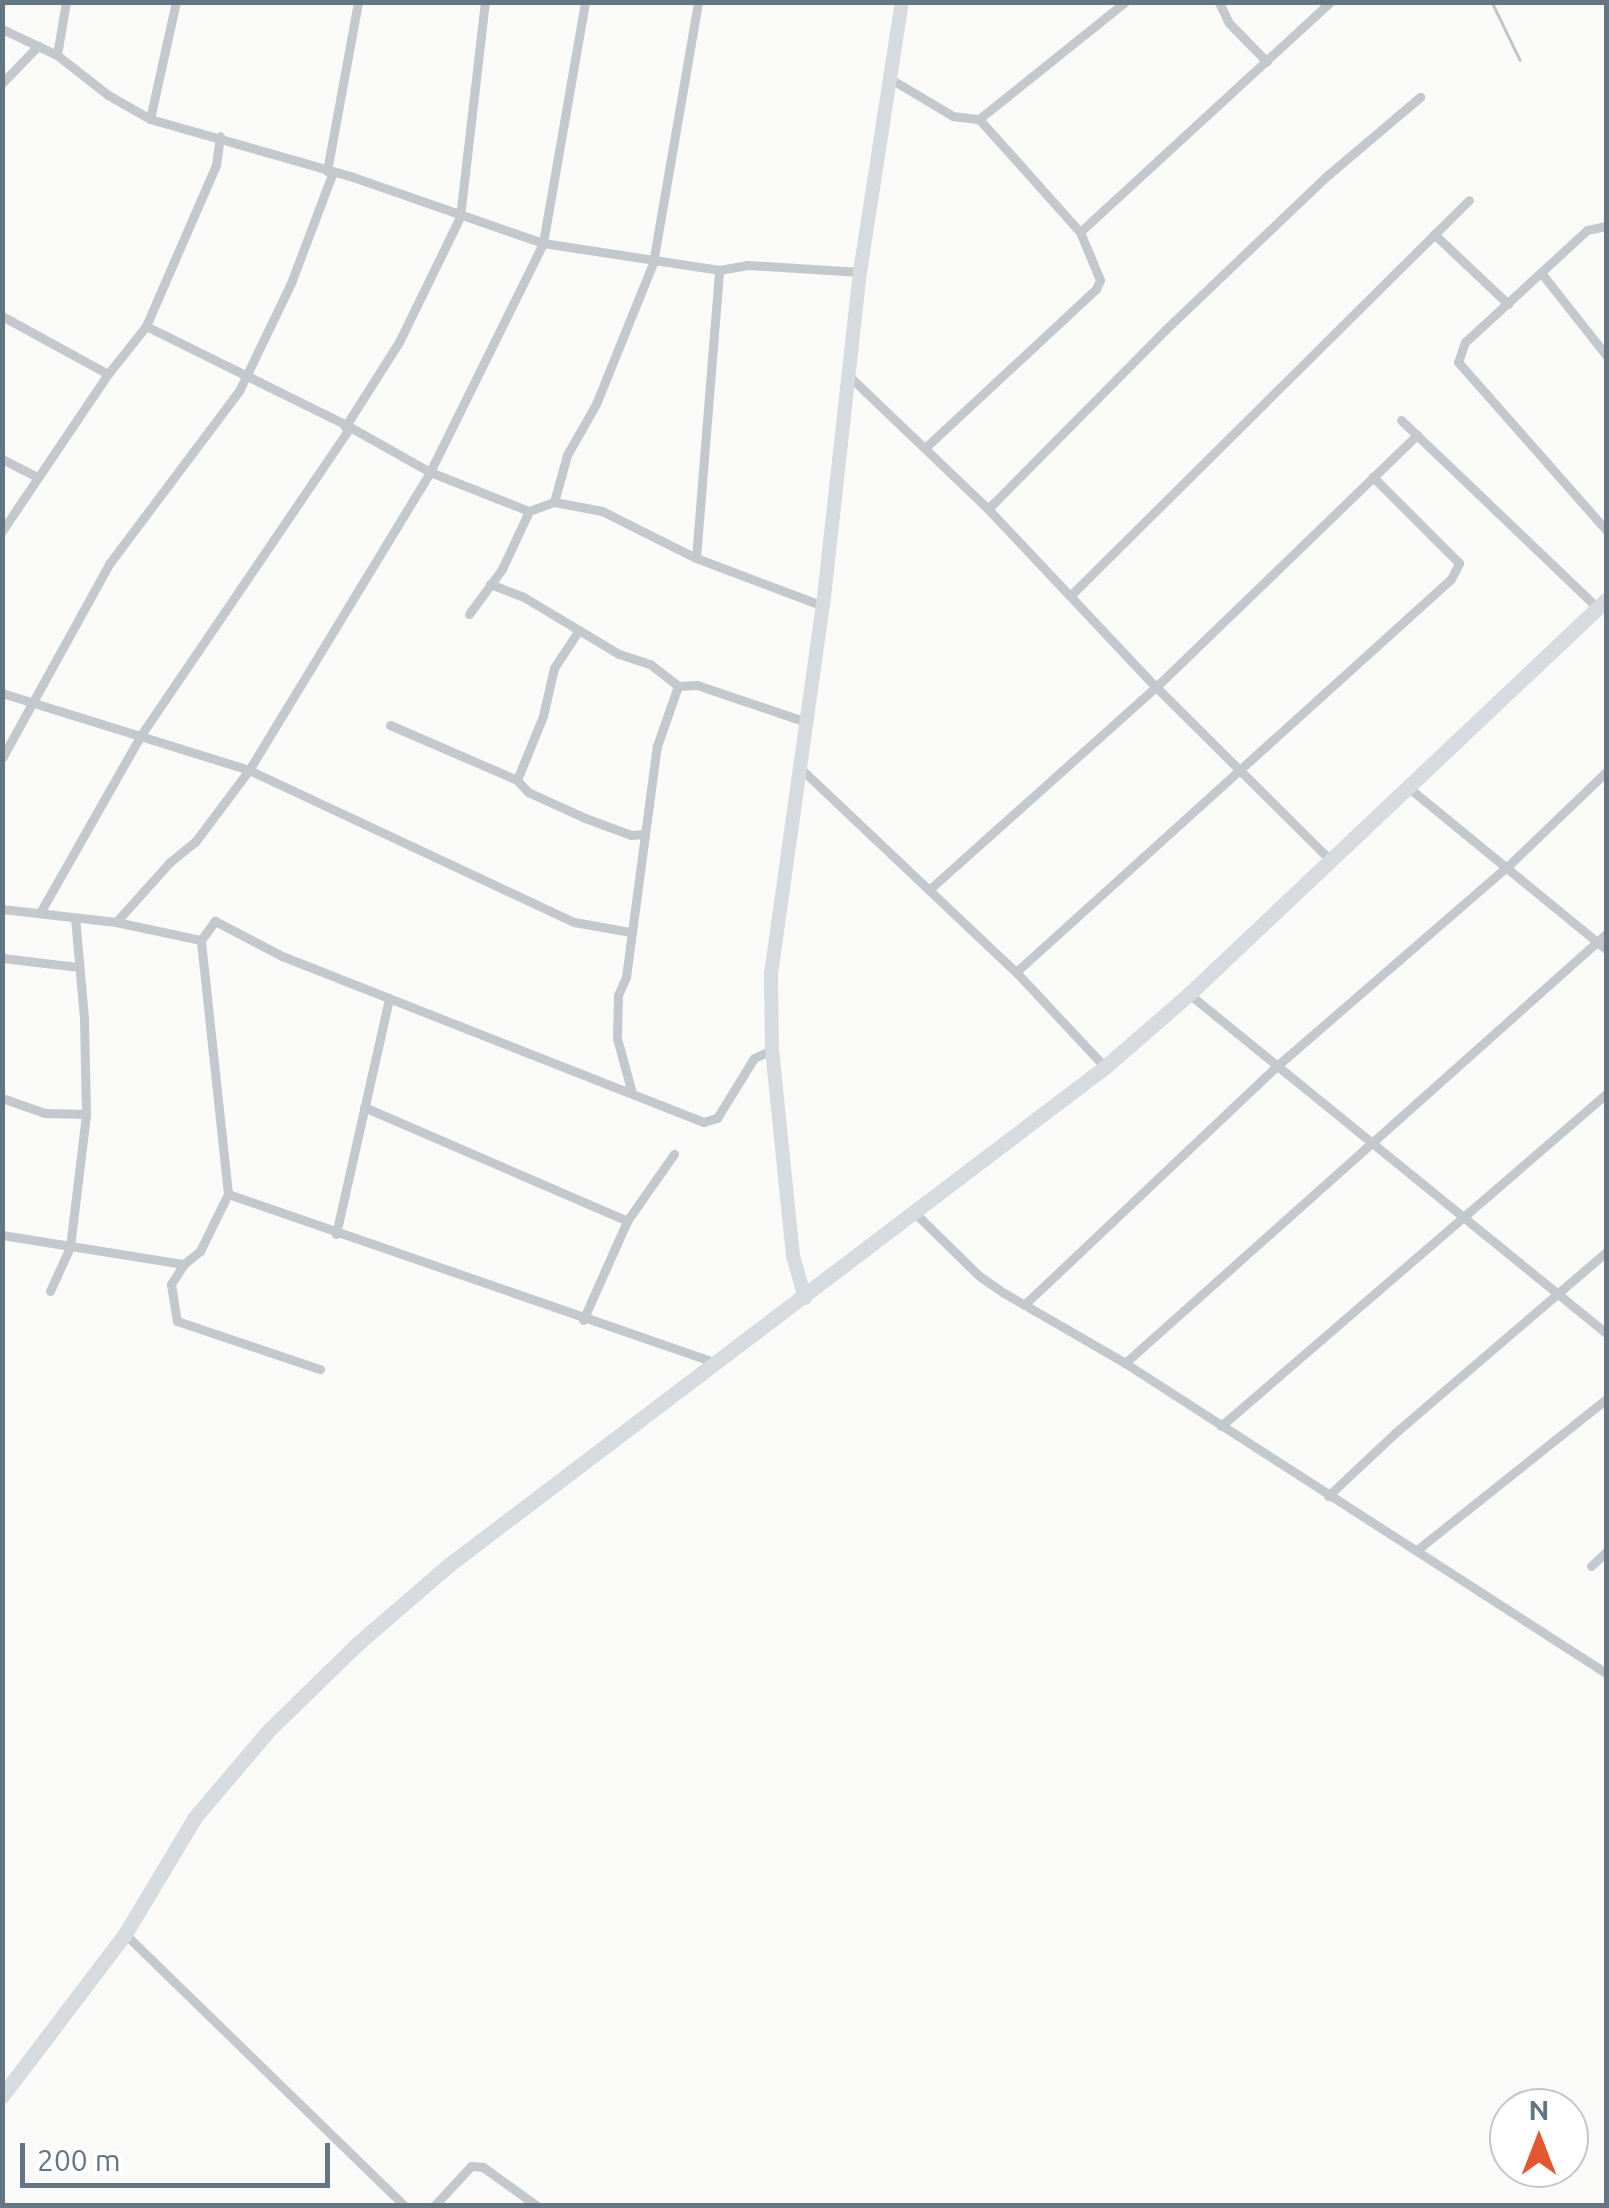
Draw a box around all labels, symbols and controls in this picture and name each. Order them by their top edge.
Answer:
north arrow [1489,2088,1589,2188]
text: N [1529,2094,1549,2125]
scale bar [25,2123,335,2185]
text: 200 m [37,2143,121,2177]

